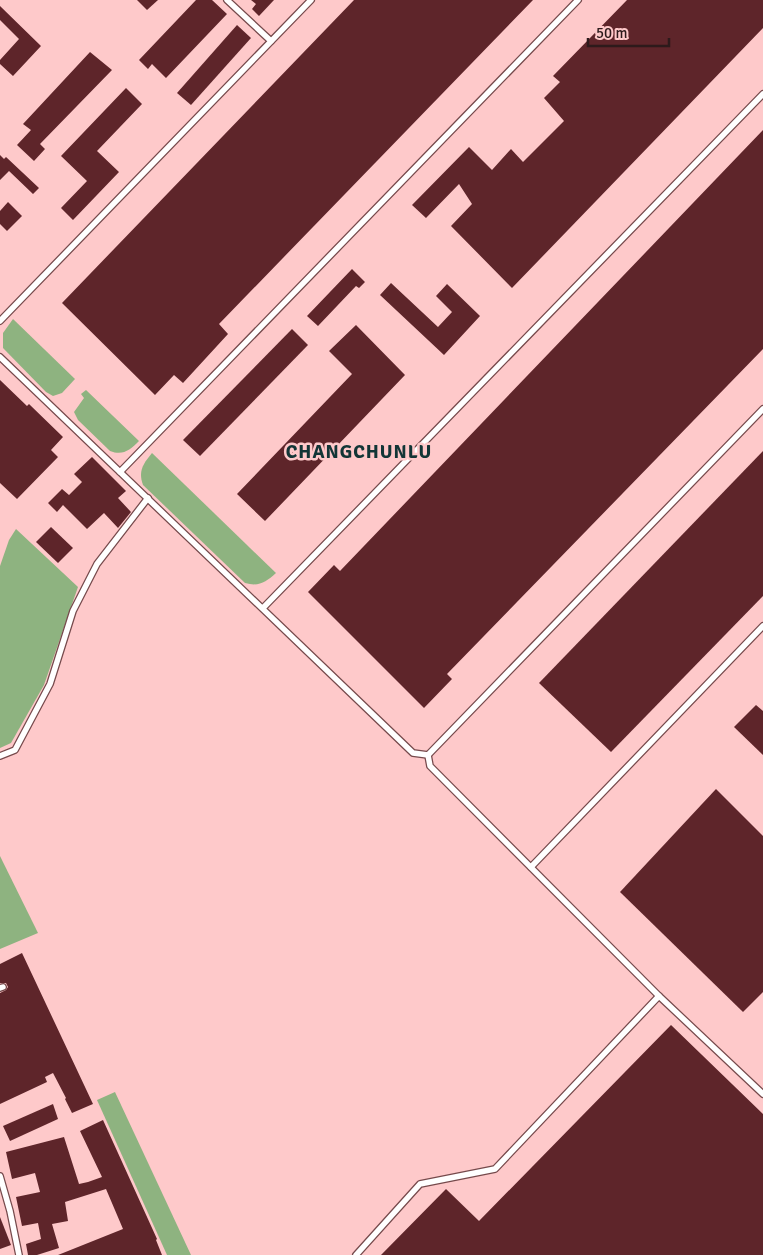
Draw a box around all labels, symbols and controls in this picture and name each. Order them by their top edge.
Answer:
scale bar [588,15,669,47]
text: 50 m [596,24,627,42]
district label: CHANGCHUNLU [286,440,432,464]

